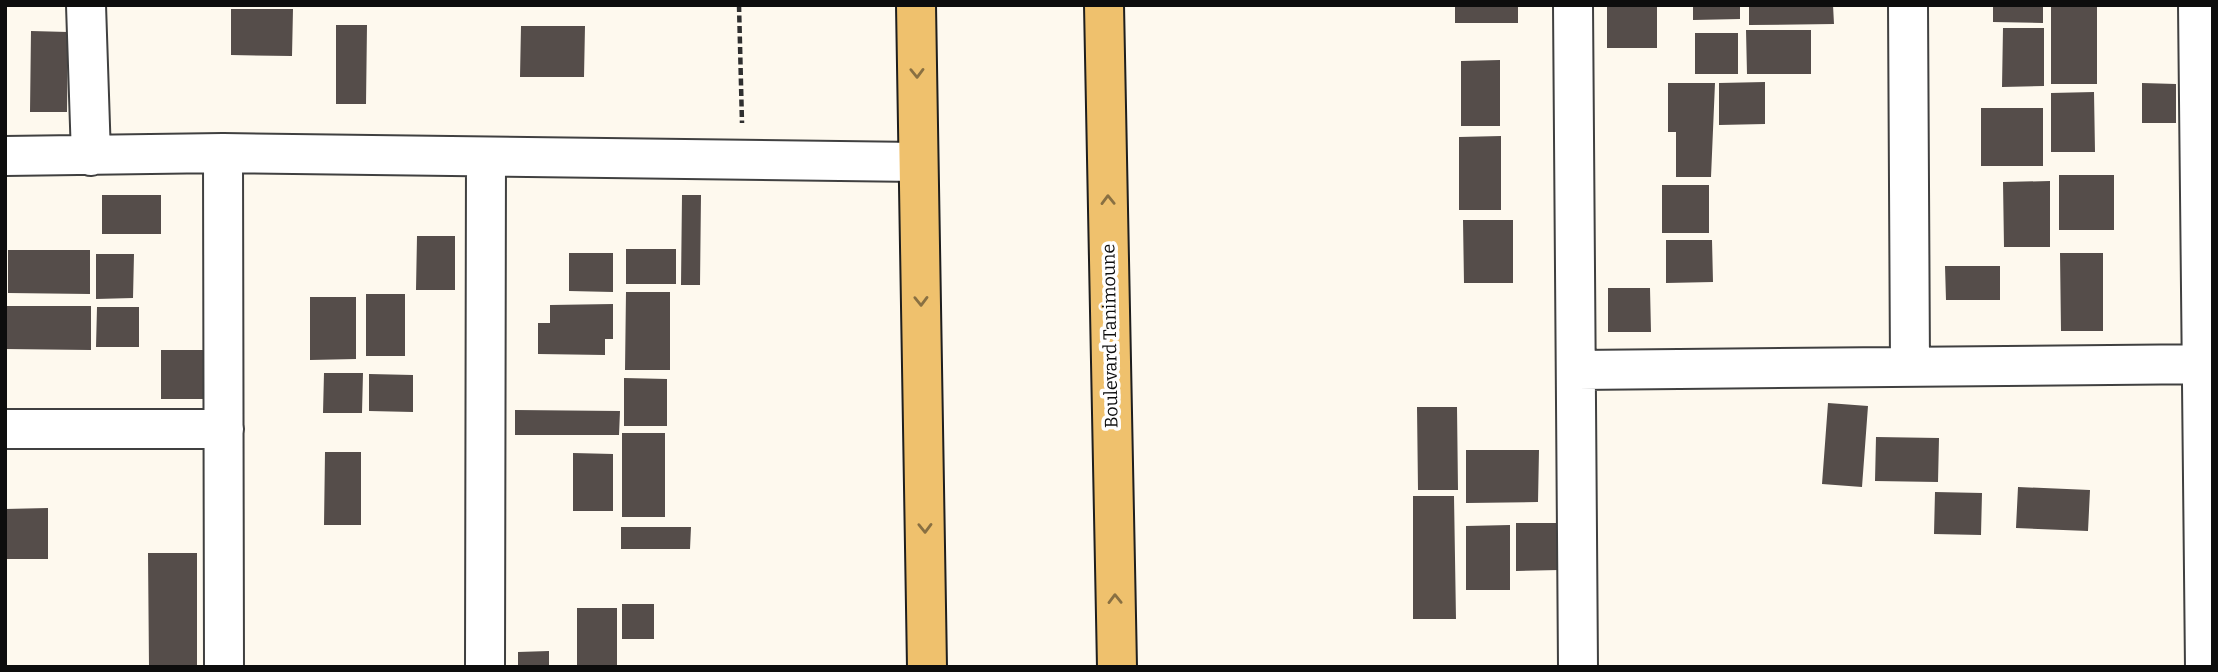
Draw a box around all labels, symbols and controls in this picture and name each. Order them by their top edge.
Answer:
one-way arrow [909,69,925,79]
one-way arrow [1100,194,1116,204]
street label: Boulevard Tanimoune [1097,244,1123,428]
one-way arrow [913,296,929,307]
one-way arrow [917,524,933,534]
one-way arrow [1108,593,1123,604]

